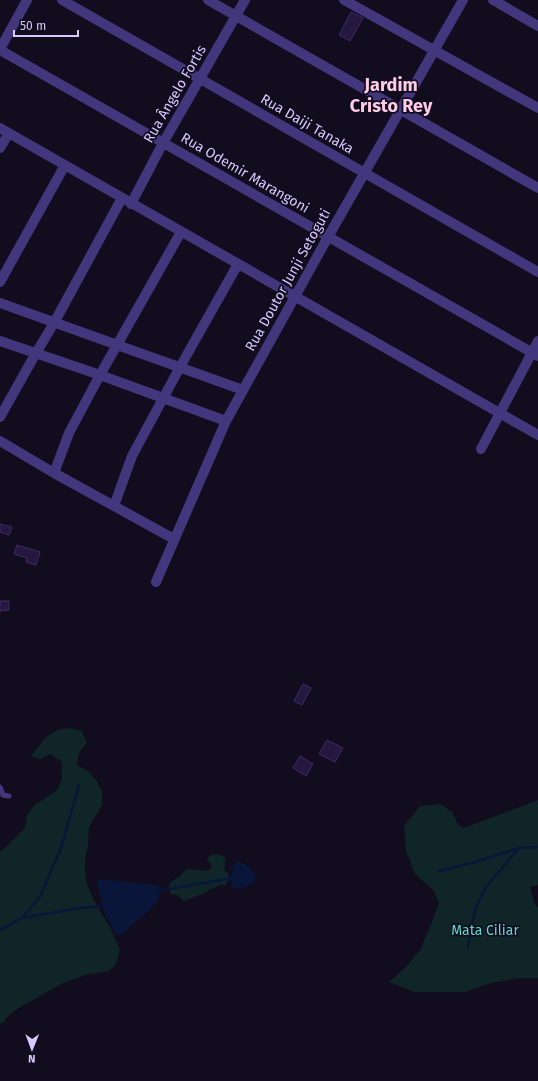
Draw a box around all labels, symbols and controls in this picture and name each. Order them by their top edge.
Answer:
scale bar [14,12,78,38]
text: 50 m [20,19,46,33]
street label: Rua Ângelo Fortis [139,41,210,146]
district label: Jardim Cristo Rey [350,74,433,117]
street label: Rua Daiji Tanaka [257,91,357,157]
street label: Rua Odemir Marangoni [178,129,312,217]
street label: Rua Doutor Junji Setoguti [242,206,334,354]
park label: Mata Ciliar [451,922,519,939]
north arrow [12,1029,52,1069]
text: N [28,1052,36,1065]

